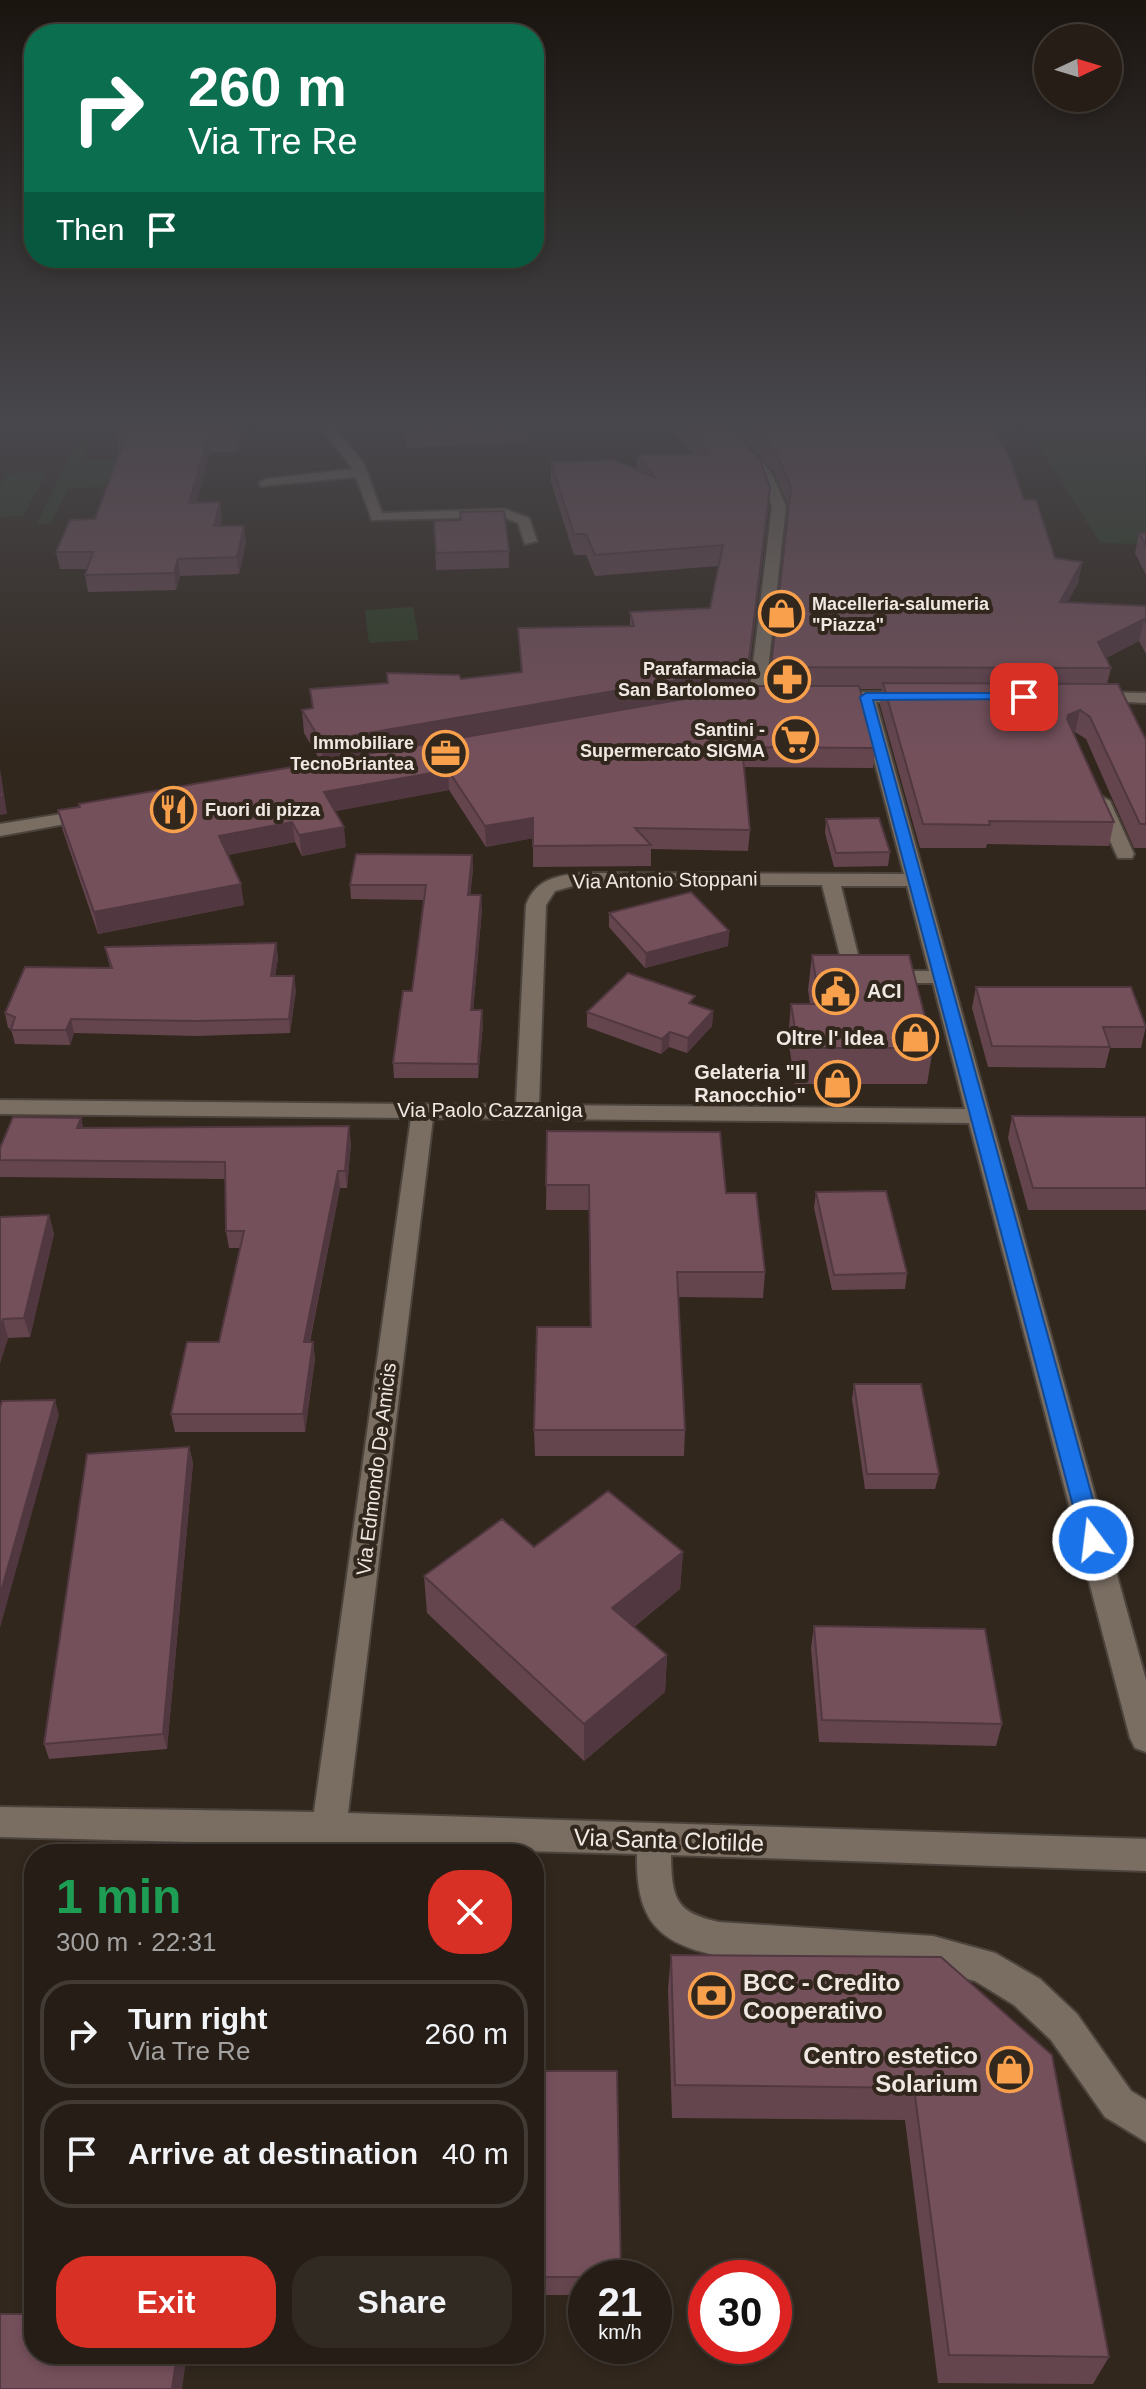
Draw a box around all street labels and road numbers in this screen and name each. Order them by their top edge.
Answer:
street label: Via Antonio Stoppani [572,867,758,893]
street label: Via Paolo Cazzaniga [397,1099,584,1121]
street label: Via Edmondo De Amicis [352,1361,400,1577]
street label: Via Santa Clotilde [573,1823,765,1857]

